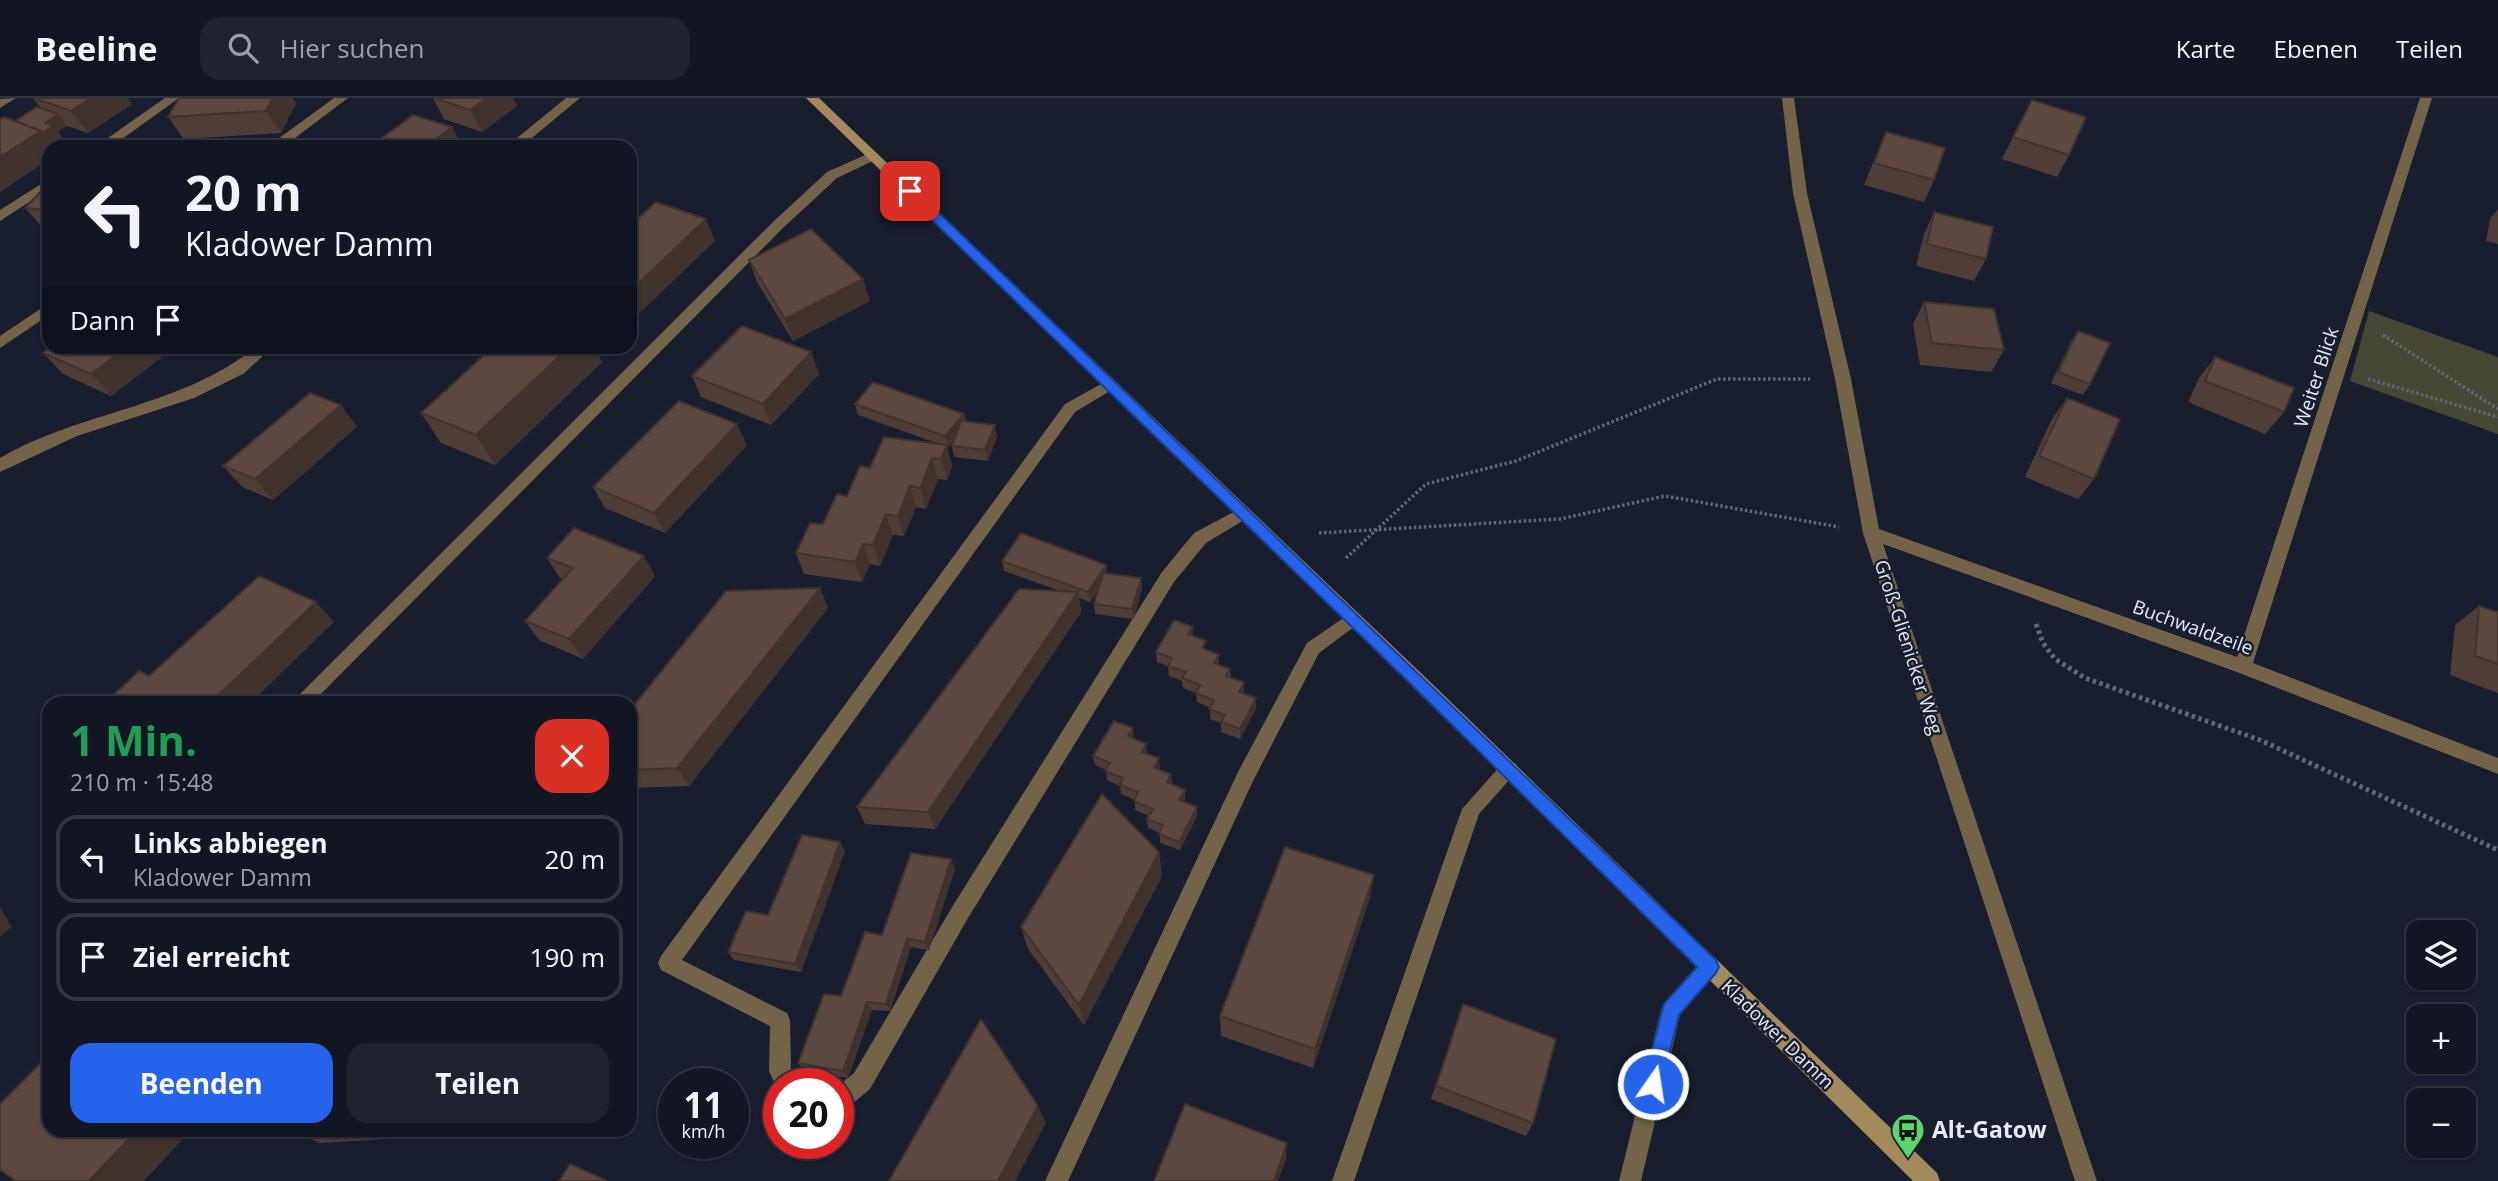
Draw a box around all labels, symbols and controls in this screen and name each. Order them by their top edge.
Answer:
search box [200,17,690,80]
text: Beeline [35,26,158,71]
icon: search [224,29,262,67]
text: Hier suchen [280,30,425,66]
text: Karte [2176,32,2236,65]
text: Ebenen [2274,32,2358,65]
text: Teilen [2396,32,2463,65]
text: 20 m [185,159,302,225]
pin [880,161,940,221]
icon: left [70,168,161,259]
icon: arrive [891,172,929,210]
text: Kladower Damm [185,222,434,265]
icon: arrive [149,301,187,339]
text: Dann [70,302,135,338]
street label: Weiter Blick [2288,323,2344,431]
street label: Groß-Glienicker Weg [1868,556,1950,738]
street label: Buchwaldzeile [2129,593,2257,661]
text: 1 Min. [70,711,197,768]
button: close [535,719,609,793]
text: 210 m · 15:48 [70,766,213,798]
text: Links abbiegen [133,825,328,861]
icon: left [74,840,112,878]
text: 20 m [544,841,605,877]
text: Kladower Damm [133,861,312,893]
map controls [2406,920,2476,1158]
button: layers [2406,920,2476,990]
icon: arrive [74,938,112,976]
text: Ziel erreicht [133,939,290,975]
text: 190 m [530,939,605,975]
street label: Kladower Damm [1716,973,1840,1095]
button: + [2406,1004,2476,1074]
button: Beenden [70,1043,333,1123]
button: Teilen [347,1043,609,1123]
position arrow [1616,1047,1690,1121]
speed limit sign: 20 [763,1068,854,1159]
text: 11 [683,1081,724,1128]
button: − [2406,1088,2476,1158]
bus stop icon: Alt-Gatow [1889,1111,1927,1160]
place label: Alt-Gatow [1932,1113,2047,1145]
text: km/h [682,1119,725,1143]

